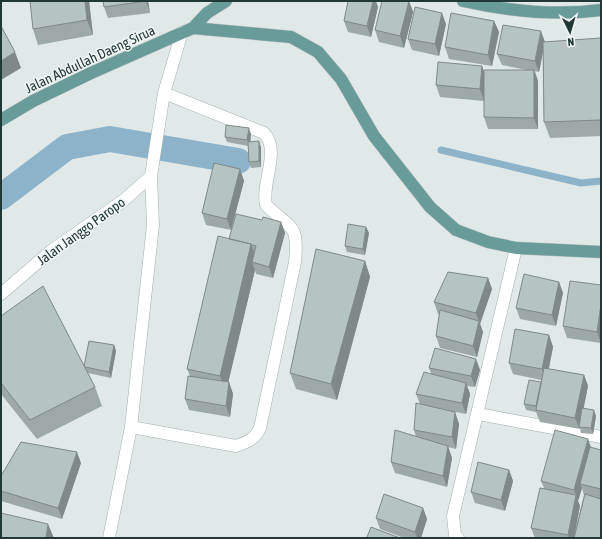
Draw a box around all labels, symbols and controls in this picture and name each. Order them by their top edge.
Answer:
north arrow [550,12,590,52]
street label: Jalan Abdullah Daeng Sirua [23,22,157,96]
text: N [567,36,575,48]
street label: Jalan Janggo Paropo [34,194,128,268]

